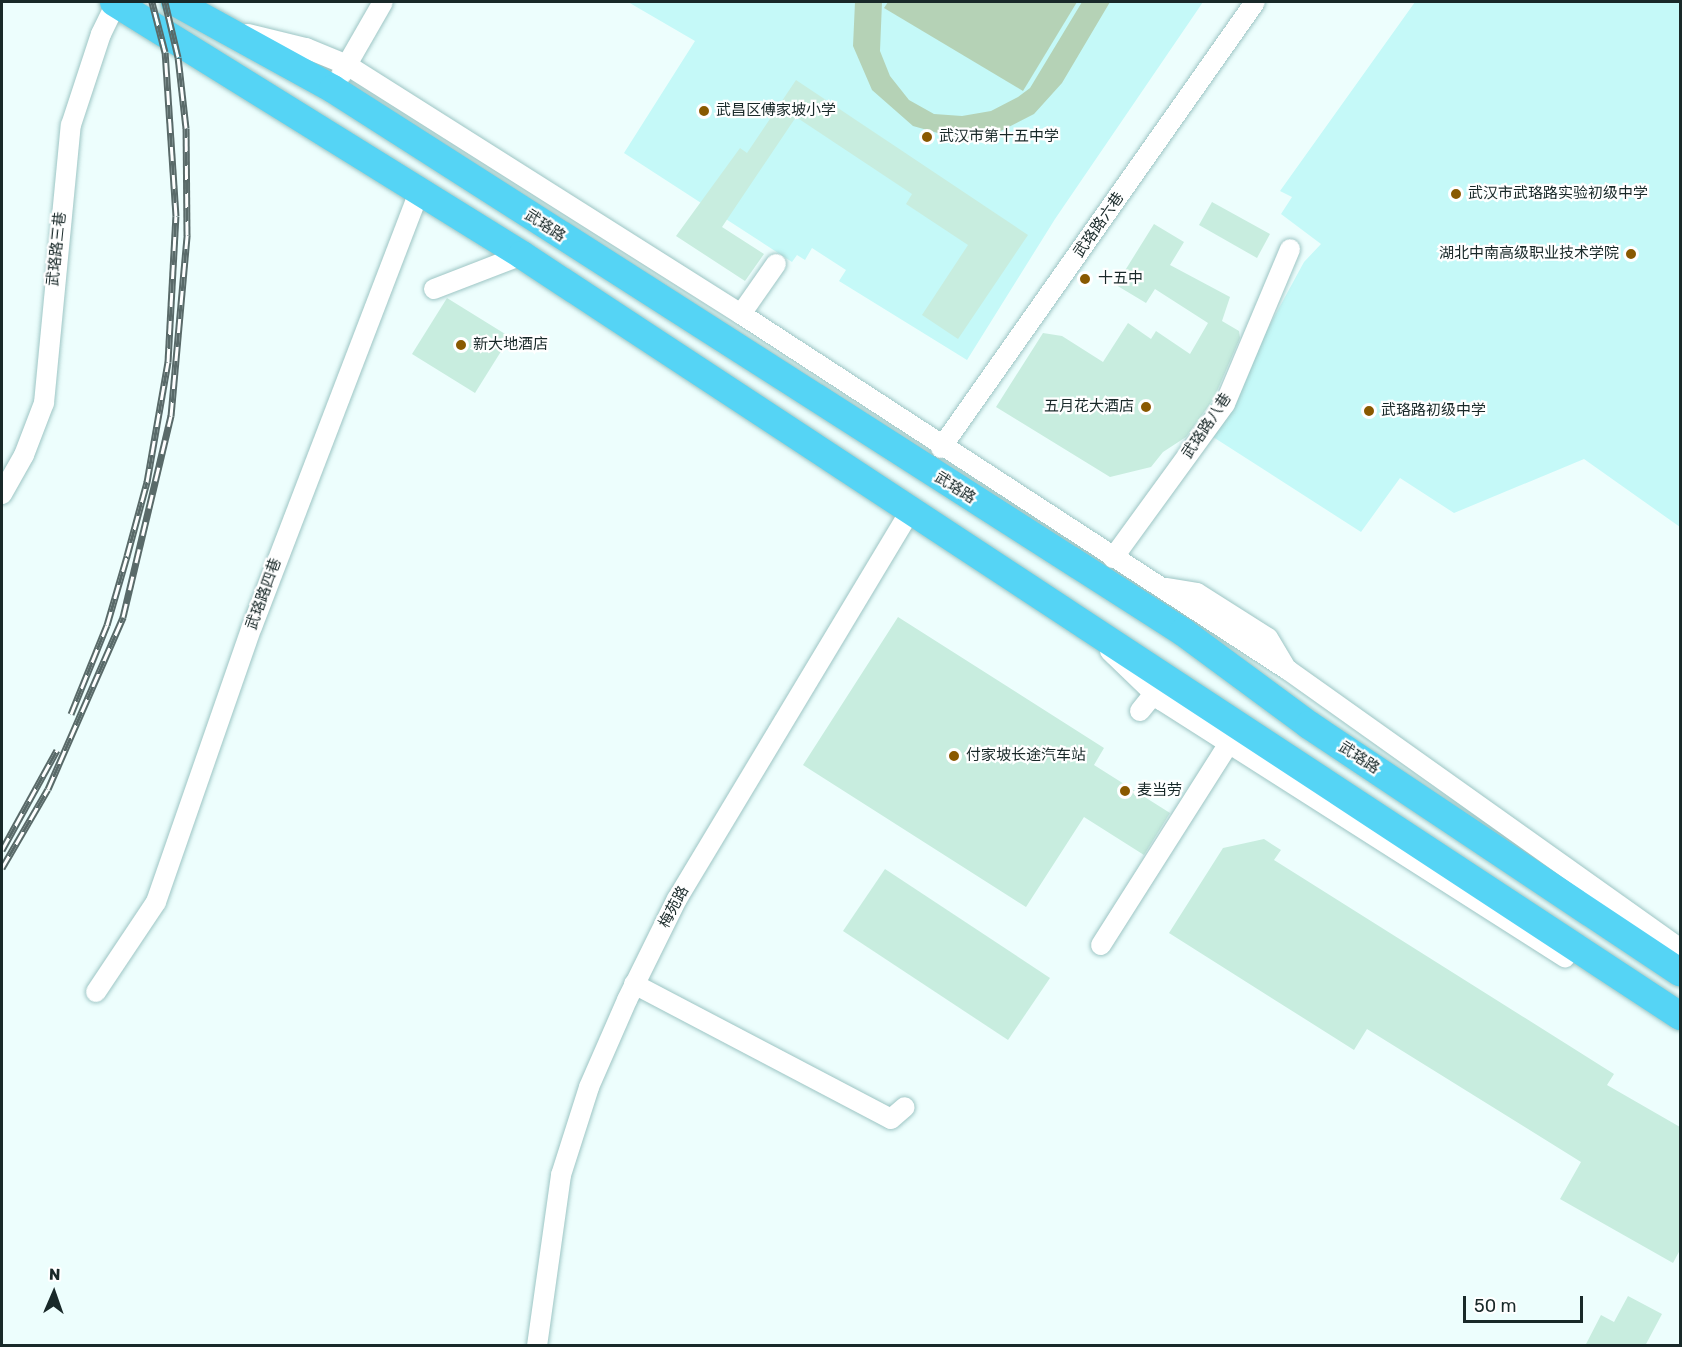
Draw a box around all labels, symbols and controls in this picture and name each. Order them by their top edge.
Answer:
place label: 武昌区傅家坡小学 [716,102,836,120]
marker: 武昌区傅家坡小学 [697,104,711,118]
place label: 武汉市第十五中学 [939,128,1059,146]
marker: 武汉市第十五中学 [920,130,934,144]
place label: 武汉市武珞路实验初级中学 [1468,185,1648,203]
marker: 武汉市武珞路实验初级中学 [1449,187,1463,201]
street label: 武珞路六巷 [1070,189,1128,261]
street label: 武珞路 [521,206,569,246]
street label: 武珞路三巷 [44,211,70,287]
place label: 湖北中南高级职业技术学院 [1439,245,1619,263]
marker: 湖北中南高级职业技术学院 [1624,247,1638,261]
marker: 十五中 [1076,270,1094,288]
place label: 十五中 [1098,270,1143,288]
place label: 新大地酒店 [473,336,548,354]
marker: 新大地酒店 [454,338,468,352]
street label: 武珞路八巷 [1179,390,1235,462]
place label: 五月花大酒店 [1044,398,1134,416]
marker: 五月花大酒店 [1139,400,1153,414]
place label: 武珞路初级中学 [1381,402,1486,420]
marker: 武珞路初级中学 [1362,404,1376,418]
street label: 武珞路 [931,468,979,508]
street label: 武珞路四巷 [243,556,285,632]
street label: 武珞路 [1335,738,1383,778]
place label: 付家坡长途汽车站 [966,747,1086,765]
marker: 付家坡长途汽车站 [947,749,961,763]
place label: 麦当劳 [1137,782,1182,800]
marker: 麦当劳 [1118,784,1132,798]
street label: 梅苑路 [655,883,693,931]
north arrow [24,1263,84,1323]
text: N [49,1265,61,1284]
scale bar [1466,1284,1586,1322]
text: 50 m [1474,1295,1517,1317]

